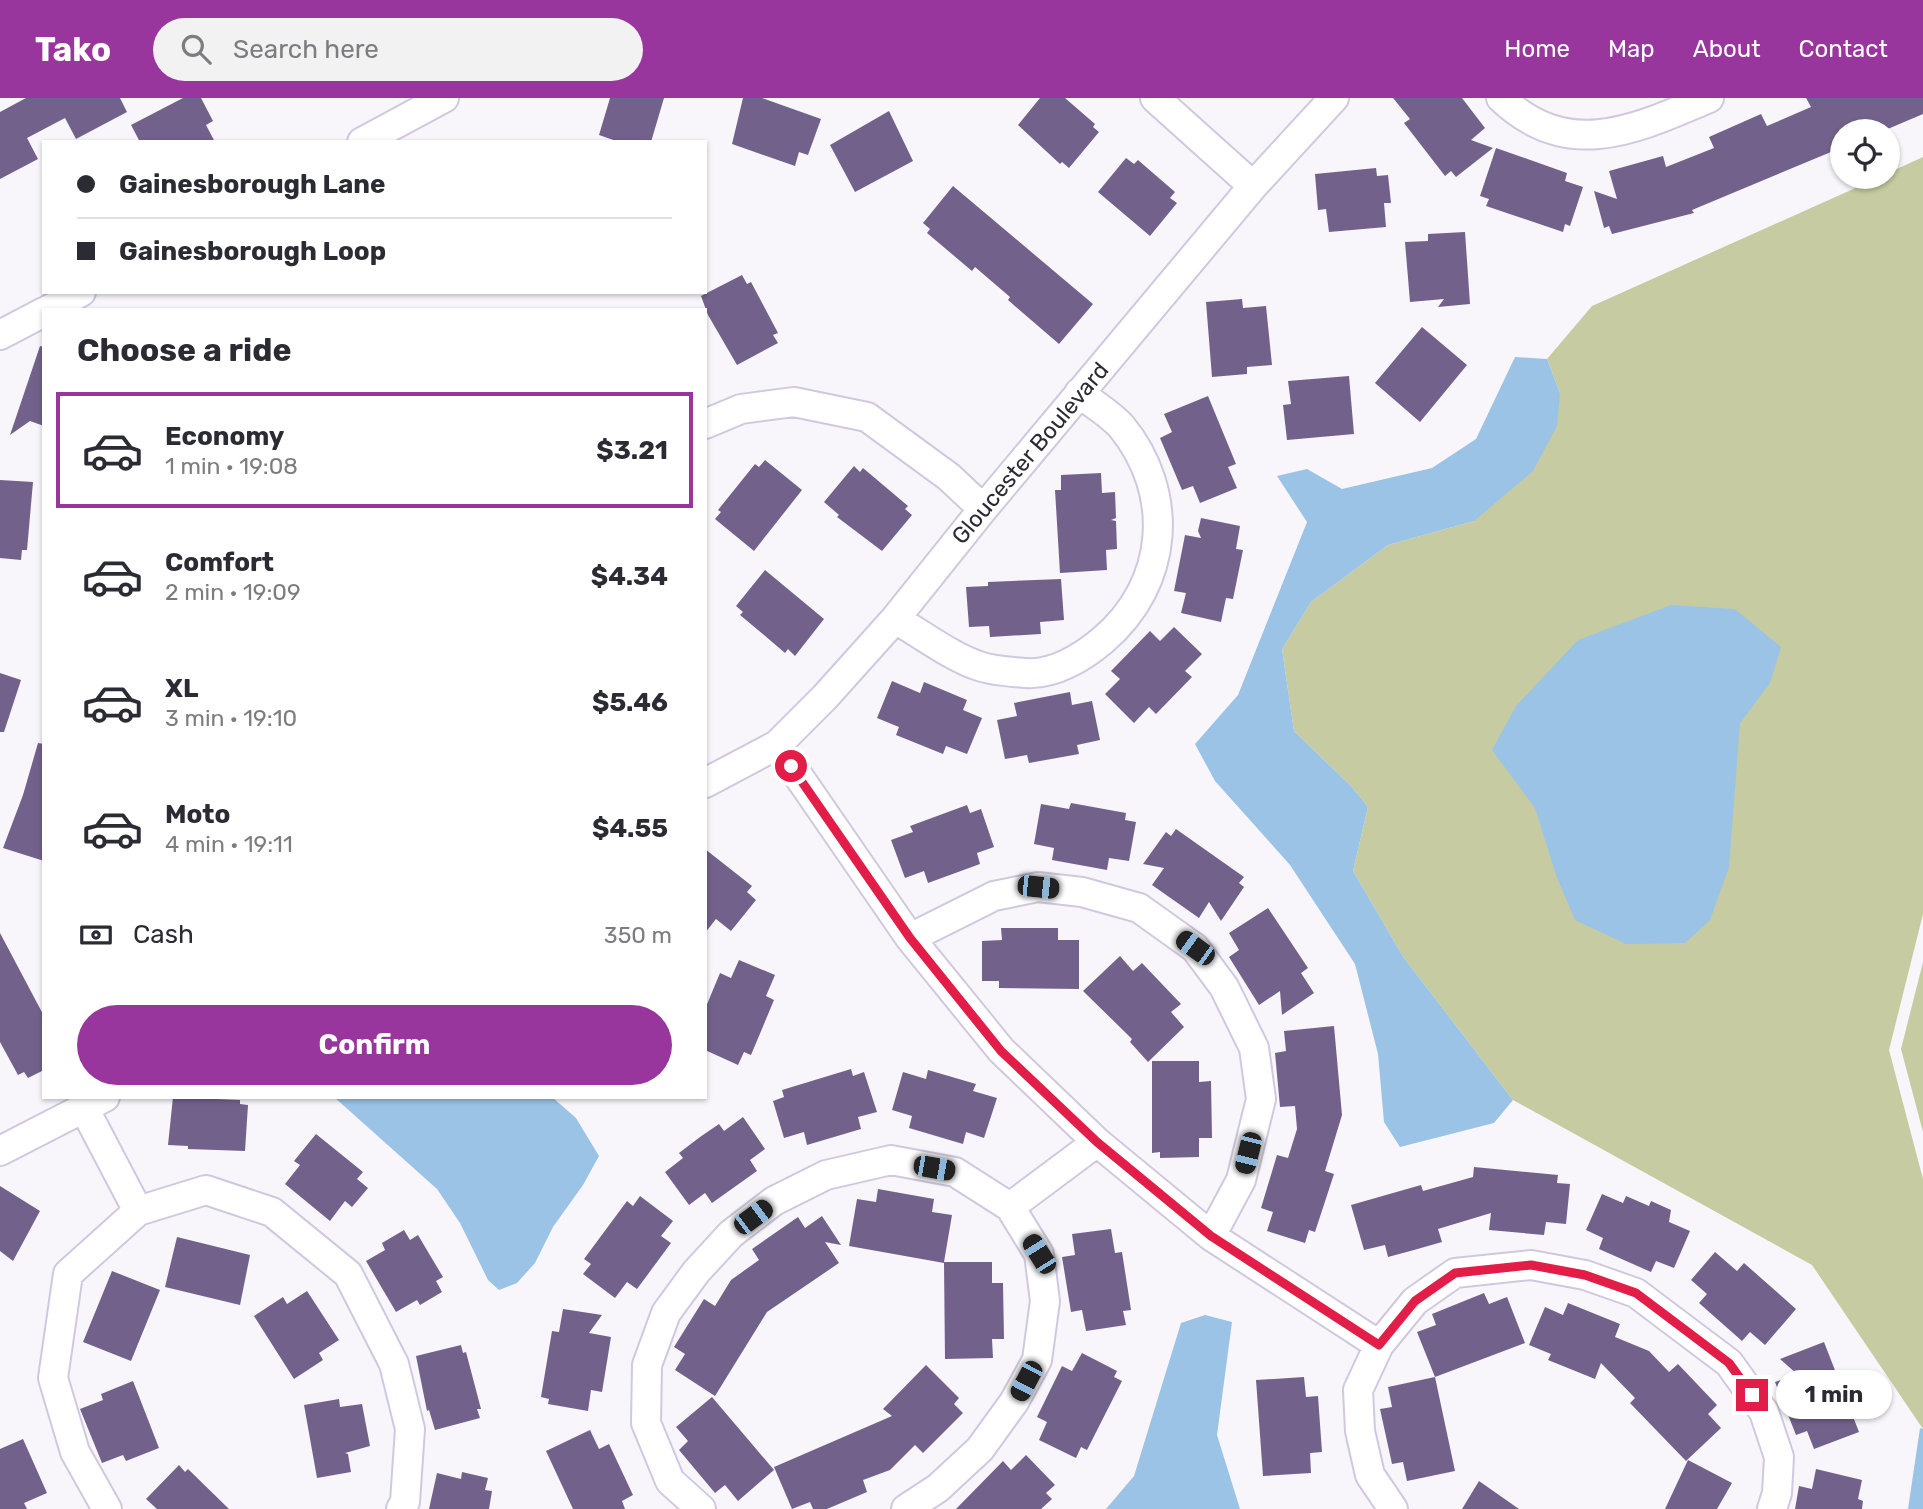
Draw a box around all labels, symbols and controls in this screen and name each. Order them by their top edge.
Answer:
search box [153,18,643,81]
text: Tako [35,30,111,69]
icon: search [177,30,215,68]
text: Search here [233,34,379,65]
text: Home [1504,35,1570,63]
text: Map [1608,35,1655,63]
text: About [1693,35,1761,63]
text: Contact [1799,35,1888,63]
map controls [1830,119,1900,189]
button: locate [1830,119,1900,189]
text: Gainesborough Lane [119,169,386,200]
text: Gainesborough Loop [119,236,386,267]
text: Choose a ride [77,331,291,369]
street label: Gloucester Boulevard [946,356,1114,550]
icon: car [81,419,144,482]
text: Economy [165,421,284,452]
text: $3.21 [596,435,668,466]
text: 1 min · 19:08 [165,452,298,480]
icon: car [81,545,144,608]
text: Comfort [165,547,274,578]
text: $4.34 [591,561,668,592]
text: 2 min · 19:09 [165,578,301,606]
icon: car [81,671,144,734]
text: XL [165,673,198,704]
text: $5.46 [592,687,668,718]
text: 3 min · 19:10 [165,704,297,732]
route start [775,750,807,782]
icon: car [81,797,144,860]
text: Moto [165,799,230,830]
text: $4.55 [592,813,668,844]
text: 4 min · 19:11 [165,830,293,858]
car [1017,874,1060,900]
icon: cash [77,916,115,954]
text: Cash [133,919,194,950]
text: 350 m [604,921,672,949]
car [1172,927,1219,969]
button: Confirm [77,1005,672,1085]
car [1233,1130,1264,1176]
car [912,1154,957,1182]
car [730,1196,777,1238]
car [1019,1231,1060,1277]
car [1007,1358,1046,1404]
callout: 1 min [1776,1370,1892,1420]
route end [1736,1379,1768,1411]
text: 1 min [1805,1380,1863,1408]

